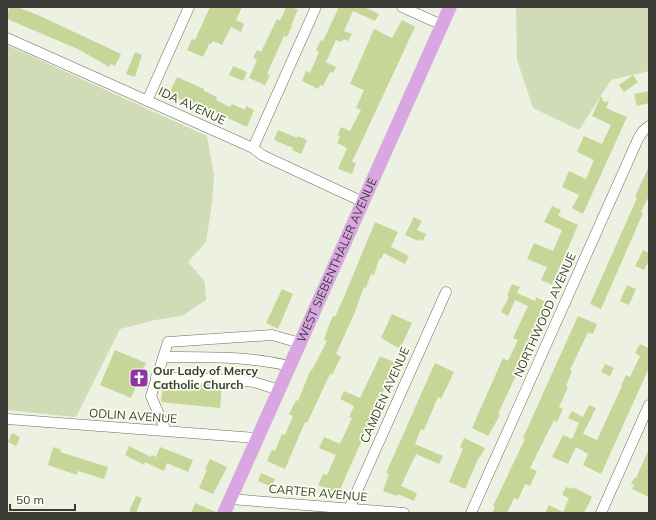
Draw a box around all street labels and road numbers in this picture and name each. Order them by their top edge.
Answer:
street label: IDA AVENUE [156,83,228,128]
street label: WEST SIEBENTHALER AVENUE [293,175,380,344]
street label: NORTHWOOD AVENUE [510,250,579,379]
street label: CAMDEN AVENUE [357,344,412,445]
street label: ODLIN AVENUE [88,405,178,426]
street label: CARTER AVENUE [268,481,368,504]

